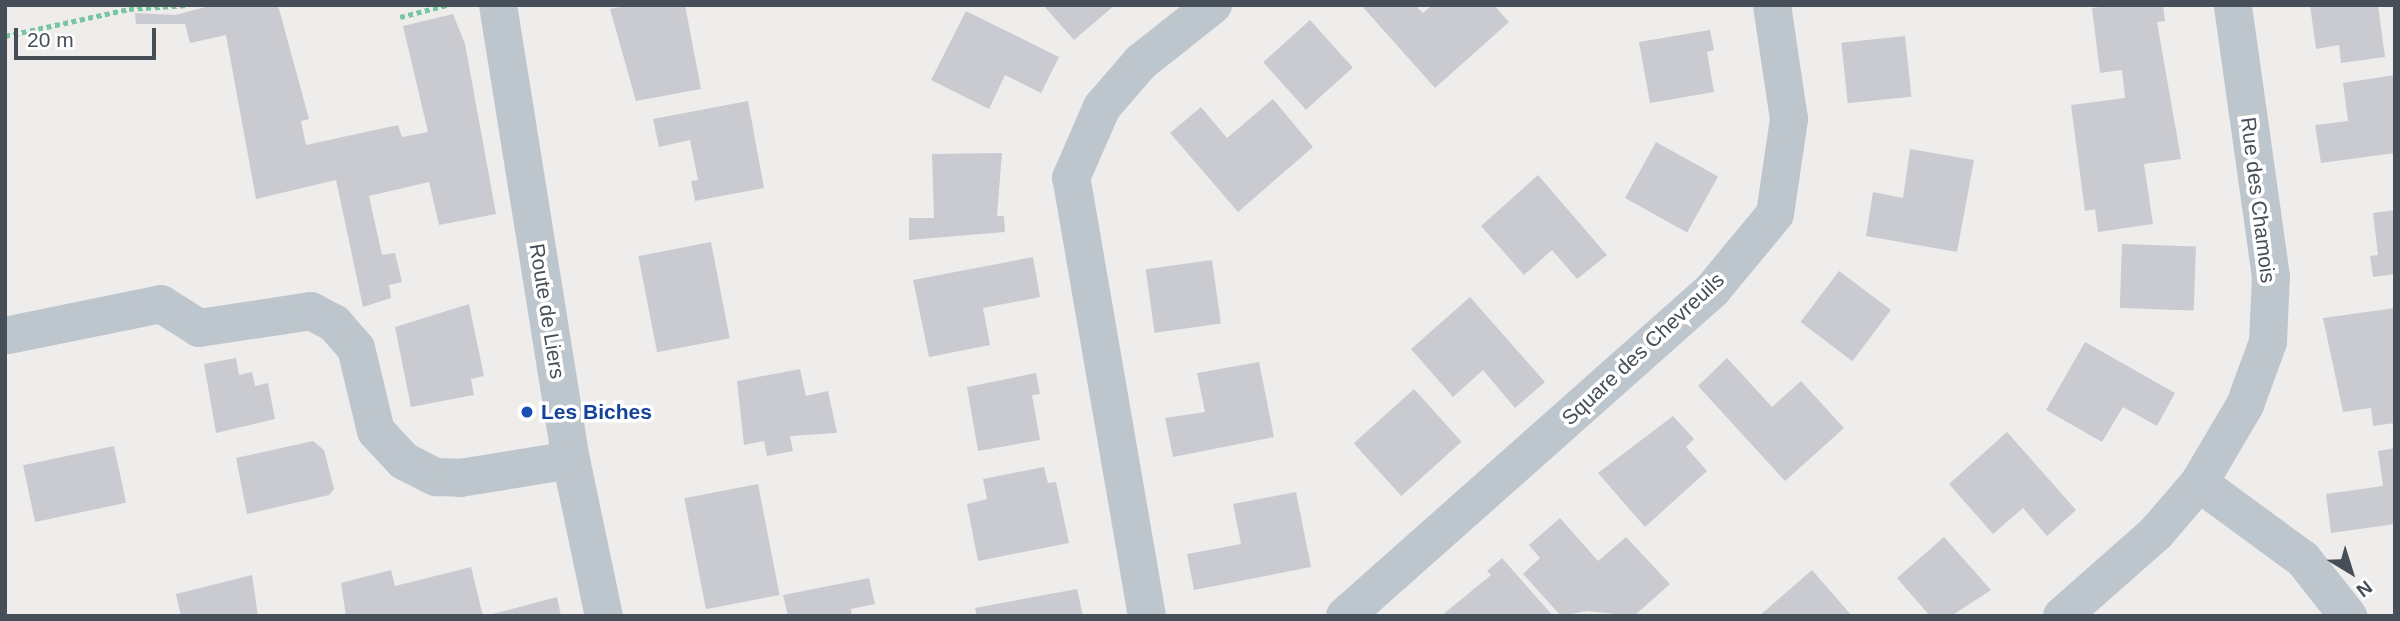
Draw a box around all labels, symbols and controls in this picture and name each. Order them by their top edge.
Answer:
scale bar [18,14,159,58]
text: 20 m [27,28,74,51]
street label: Rue des Chamois [2235,116,2281,284]
street label: Route de Liers [524,242,570,380]
street label: Square des Chevreuils [1557,267,1729,431]
place label: Les Biches [541,399,652,425]
marker: Les Biches [519,404,535,420]
north arrow [2316,537,2386,607]
text: N [2352,576,2376,601]

